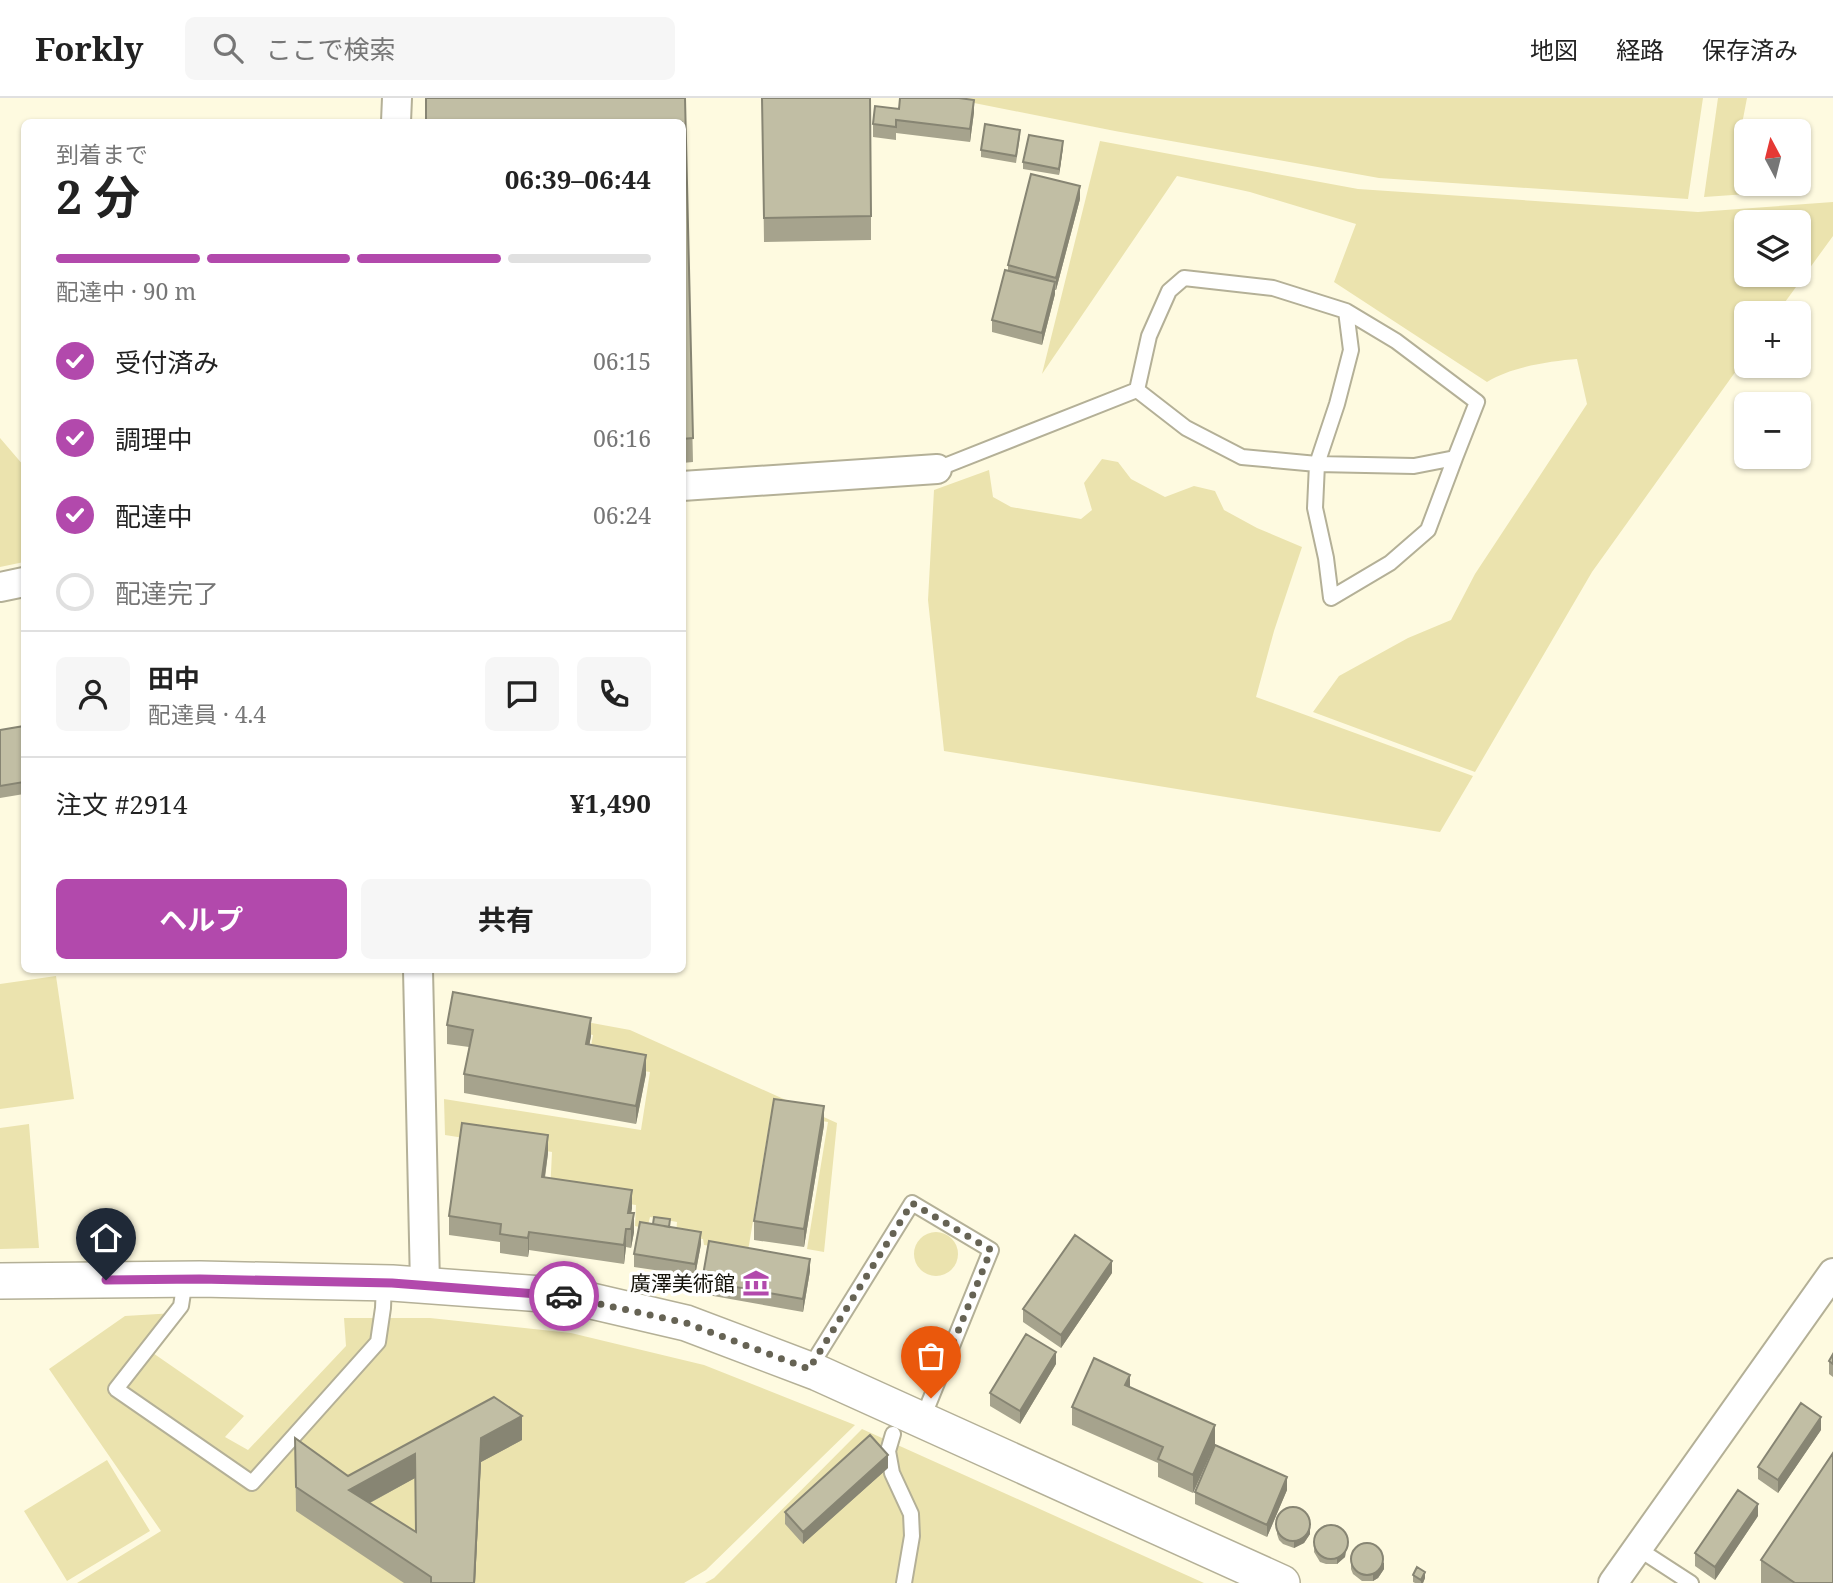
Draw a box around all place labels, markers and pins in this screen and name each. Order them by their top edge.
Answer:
pin [76,1208,136,1280]
museum icon: 廣澤美術館 [741,1268,771,1298]
place label: 廣澤美術館 [630,1269,735,1297]
pin [901,1326,961,1398]

